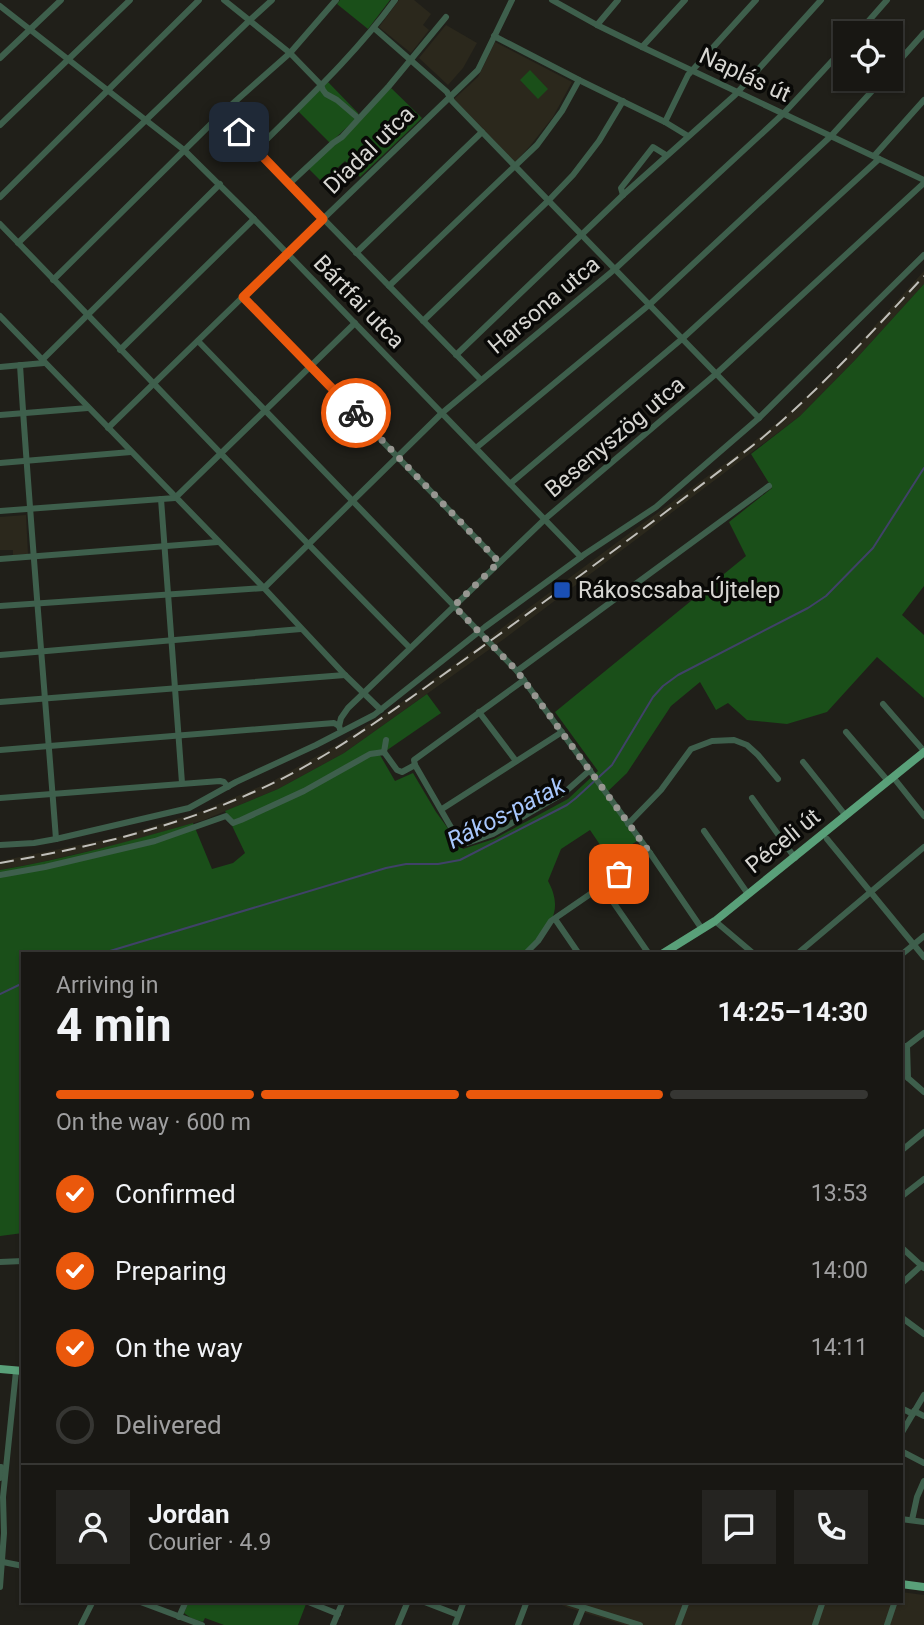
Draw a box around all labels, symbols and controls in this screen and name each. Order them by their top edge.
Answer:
map controls [833,21,903,91]
button: locate [833,21,903,91]
street label: Naplás út [695,42,795,108]
street label: Diadal utca [318,100,420,200]
pin [209,102,269,162]
icon: home [220,113,258,151]
street label: Bártfai utca [308,250,410,354]
street label: Harsona utca [483,251,605,359]
street label: Besenyszög utca [540,371,690,503]
courier [321,378,391,448]
icon: bike [337,394,375,432]
place label: Rákoscsaba-Újtelep [578,576,780,604]
marker: Rákoscsaba-Újtelep [552,580,572,600]
water label: Rákos-patak [442,771,571,855]
street label: Péceli út [740,803,826,879]
pin [589,844,649,904]
icon: bag [600,855,638,893]
text: Arriving in [56,972,159,999]
text: 14:25–14:30 [718,997,868,1027]
text: 4 min [56,998,172,1052]
text: On the way · 600 m [56,1109,251,1136]
icon: check [56,1175,94,1213]
text: Confirmed [115,1179,236,1209]
text: 13:53 [811,1180,868,1207]
icon: check [56,1252,94,1290]
text: Preparing [115,1256,227,1286]
text: 14:00 [811,1257,868,1284]
icon: check [56,1329,94,1367]
text: On the way [115,1333,243,1363]
text: 14:11 [811,1334,868,1361]
text: Delivered [115,1410,222,1440]
button: person [56,1490,130,1564]
button: chat [702,1490,776,1564]
button: phone [794,1490,868,1564]
text: Jordan [148,1499,230,1529]
text: Courier · 4.9 [148,1529,271,1556]

